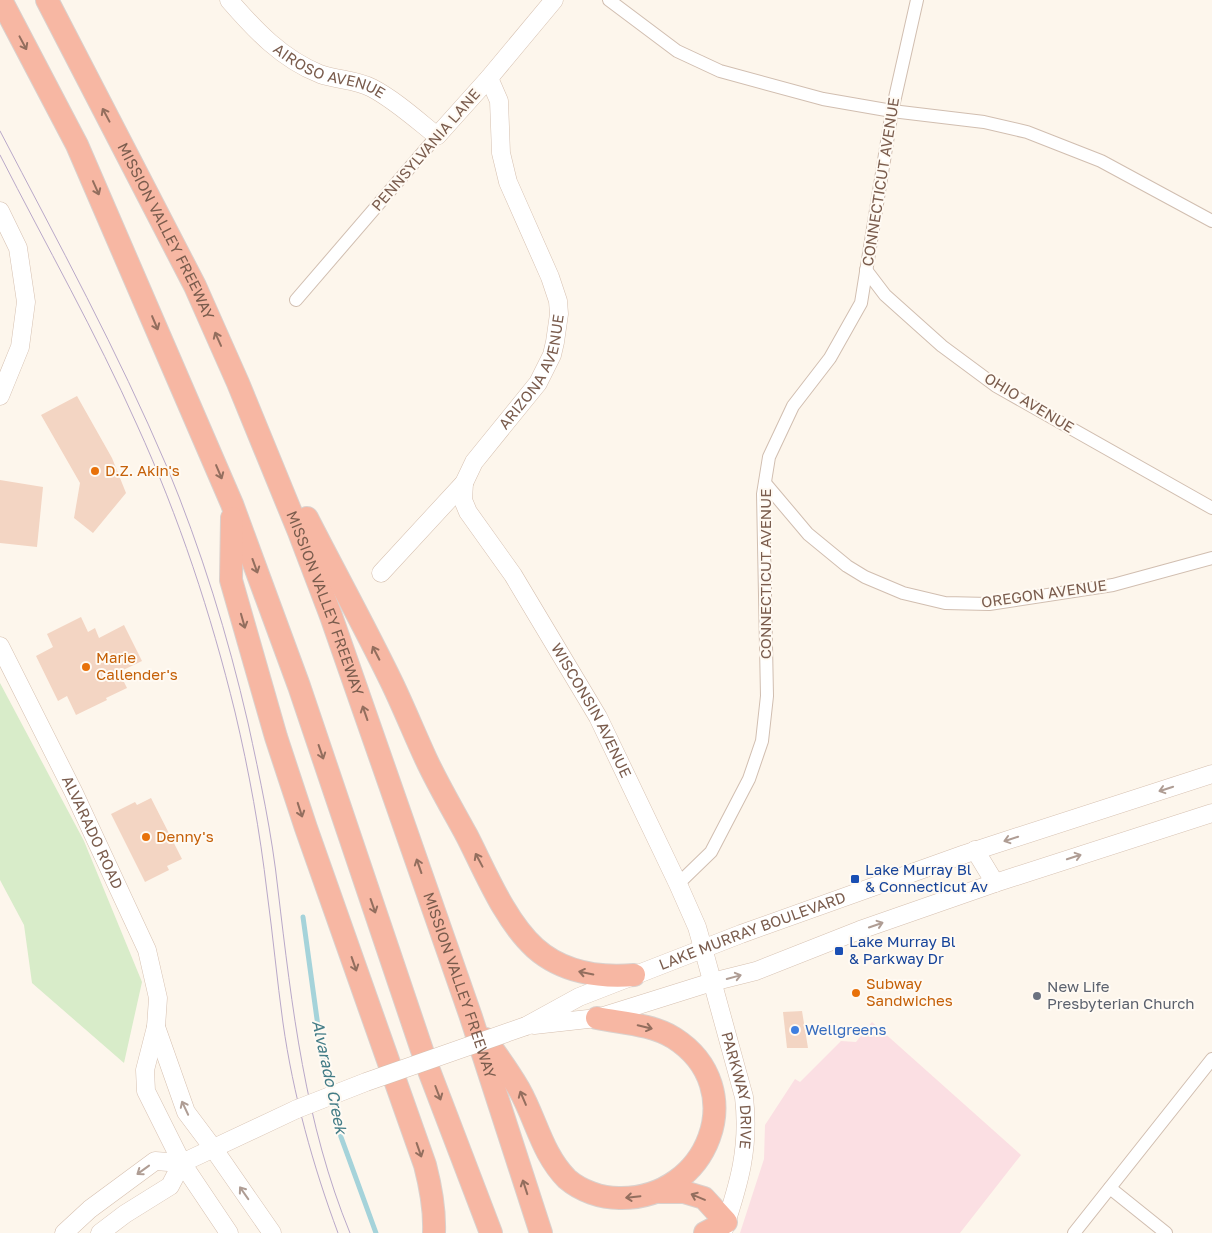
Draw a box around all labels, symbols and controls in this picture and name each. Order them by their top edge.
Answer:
one-way arrow [19,35,28,50]
street label: AIROSO AVENUE [270,39,389,102]
street label: PENNSYLVANIA LANE [367,85,483,214]
street label: CONNECTICUT AVENUE [858,96,902,268]
one-way arrow [101,108,111,123]
street label: MISSION VALLEY FREEWAY [114,139,219,322]
one-way arrow [92,180,102,195]
street label: ARIZONA AVENUE [494,313,567,432]
one-way arrow [150,315,160,330]
one-way arrow [213,331,222,346]
street label: OHIO AVENUE [981,368,1078,436]
place label: D.Z. Akin's [105,461,180,479]
one-way arrow [214,464,224,479]
marker: D.Z. Akin's [89,465,101,477]
street label: CONNECTICUT AVENUE [756,489,774,659]
street label: MISSION VALLEY FREEWAY [283,508,368,698]
one-way arrow [251,558,260,574]
street label: OREGON AVENUE [980,575,1108,611]
one-way arrow [239,613,248,629]
street label: WISCONSIN AVENUE [548,640,636,780]
one-way arrow [371,645,381,660]
place label: Marie Callender's [96,648,178,683]
marker: Marie Callender's [80,661,92,673]
one-way arrow [360,705,370,721]
one-way arrow [317,744,327,760]
street label: ALVARADO ROAD [59,772,127,892]
one-way arrow [1158,784,1174,794]
one-way arrow [296,802,305,818]
place label: Denny's [156,827,214,845]
marker: Denny's [140,831,152,843]
one-way arrow [1003,834,1019,844]
one-way arrow [474,852,484,867]
one-way arrow [1066,852,1082,862]
one-way arrow [414,859,423,875]
place label: Lake Murray Bl & Connecticut Av [865,860,988,895]
marker: Lake Murray Bl & Connecticut Av [849,873,861,885]
street label: LAKE MURRAY BOULEVARD [656,887,848,973]
street label: MISSION VALLEY FREEWAY [420,890,500,1081]
one-way arrow [369,898,379,914]
one-way arrow [867,920,883,929]
place label: Lake Murray Bl & Parkway Dr [849,932,956,967]
marker: Lake Murray Bl & Parkway Dr [833,945,845,957]
one-way arrow [350,955,359,971]
one-way arrow [578,967,594,977]
one-way arrow [725,971,741,981]
place label: Subway Sandwiches [866,974,953,1009]
place label: New Life Presbyterian Church [1047,977,1195,1012]
marker: Subway Sandwiches [850,987,862,999]
marker: New Life Presbyterian Church [1031,990,1043,1002]
water label: Alvarado Creek [308,1018,352,1138]
place label: Wellgreens [805,1020,887,1038]
one-way arrow [636,1023,652,1032]
marker: Wellgreens [789,1024,801,1036]
street label: PARKWAY DRIVE [718,1029,756,1150]
one-way arrow [434,1085,443,1100]
one-way arrow [518,1091,527,1106]
one-way arrow [180,1101,190,1116]
one-way arrow [415,1142,425,1158]
one-way arrow [137,1164,150,1175]
one-way arrow [520,1179,530,1195]
one-way arrow [239,1186,249,1200]
one-way arrow [625,1192,641,1202]
one-way arrow [691,1192,706,1201]

